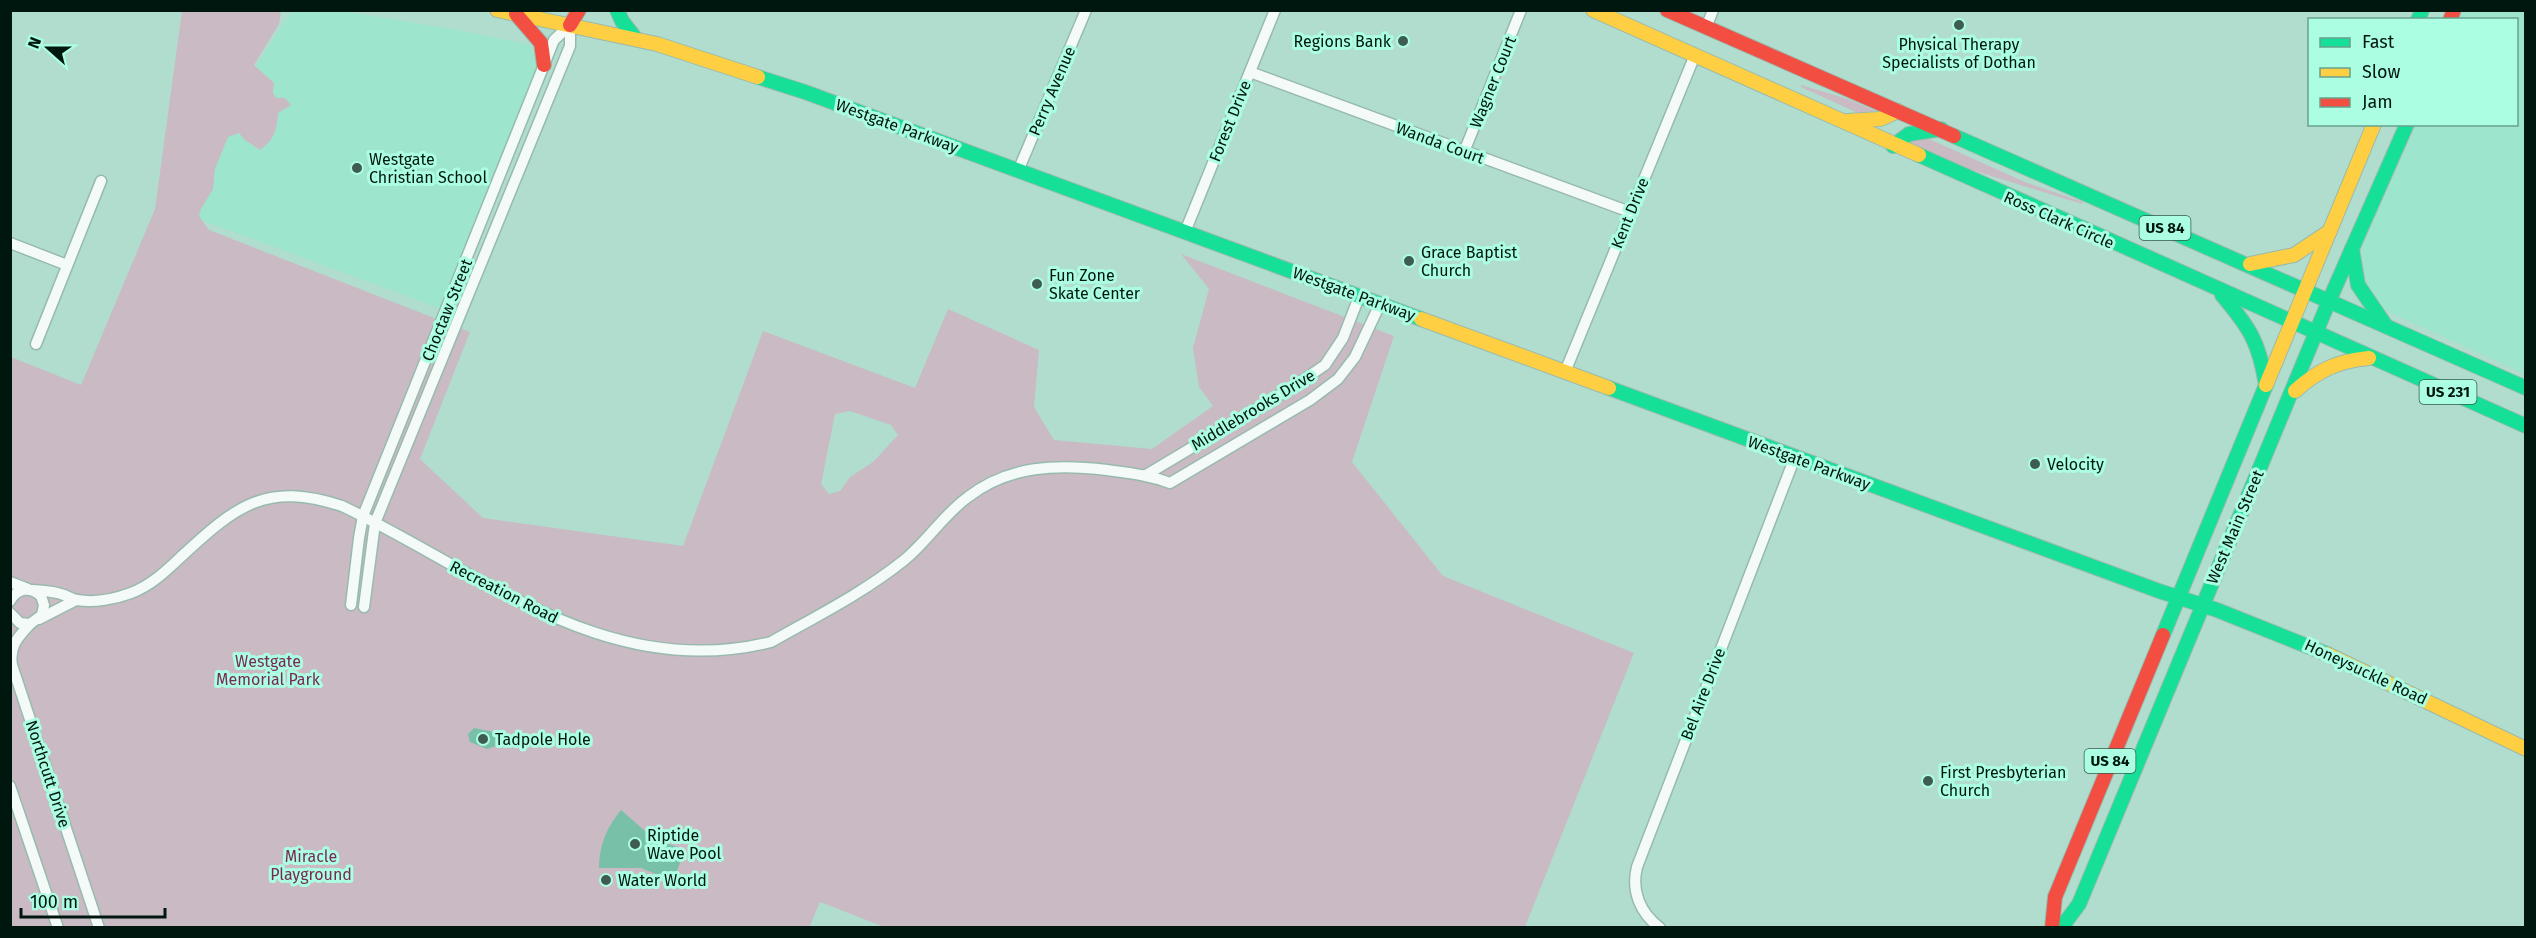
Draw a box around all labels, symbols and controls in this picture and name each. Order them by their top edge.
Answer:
north arrow [18,18,78,78]
marker: Physical Therapy Specialists of Dothan [1952,18,1966,32]
legend [2308,18,2518,126]
text: Fast [2362,31,2395,53]
place label: Regions Bank [1294,32,1392,51]
street label: Wagner Court [1466,33,1520,131]
text: N [24,34,45,51]
marker: Regions Bank [1396,34,1410,48]
place label: Physical Therapy Specialists of Dothan [1882,35,2036,72]
street label: Perry Avenue [1025,44,1079,138]
text: Slow [2362,61,2401,83]
street label: Forest Drive [1205,78,1255,164]
text: Jam [2362,91,2393,113]
street label: Westgate Parkway [833,95,961,157]
street label: Wanda Court [1393,118,1487,168]
place label: Westgate Christian School [369,150,487,187]
marker: Westgate Christian School [350,161,364,175]
street label: Kent Drive [1607,175,1653,251]
street label: Ross Clark Circle [2001,187,2117,253]
road number: US 84 [2140,216,2190,240]
place label: Grace Baptist Church [1421,243,1517,280]
marker: Grace Baptist Church [1402,254,1416,268]
street label: Choctaw Street [418,256,476,364]
street label: Westgate Parkway [1290,263,1418,325]
place label: Fun Zone Skate Center [1049,266,1141,303]
marker: Fun Zone Skate Center [1030,277,1044,291]
street label: Middlebrooks Drive [1188,366,1318,454]
road number: US 231 [2420,380,2476,404]
street label: Westgate Parkway [1745,432,1873,494]
place label: Velocity [2047,455,2104,474]
marker: Velocity [2028,457,2042,471]
street label: West Main Street [2202,467,2268,587]
street label: Recreation Road [447,557,561,627]
street label: Honeysuckle Road [2302,635,2430,709]
street label: Bel Aire Drive [1677,645,1729,743]
park label: Westgate Memorial Park [216,652,321,689]
street label: Northcutt Drive [22,718,74,830]
place label: Tadpole Hole [495,730,591,749]
marker: Tadpole Hole [476,732,490,746]
road number: US 84 [2084,749,2136,773]
place label: First Presbyterian Church [1940,763,2066,800]
marker: First Presbyterian Church [1921,774,1935,788]
place label: Riptide Wave Pool [647,826,721,863]
marker: Riptide Wave Pool [628,837,642,851]
park label: Miracle Playground [270,847,352,884]
place label: Water World [618,871,707,890]
marker: Water World [599,873,613,887]
scale bar [21,881,165,919]
text: 100 m [30,891,78,913]

